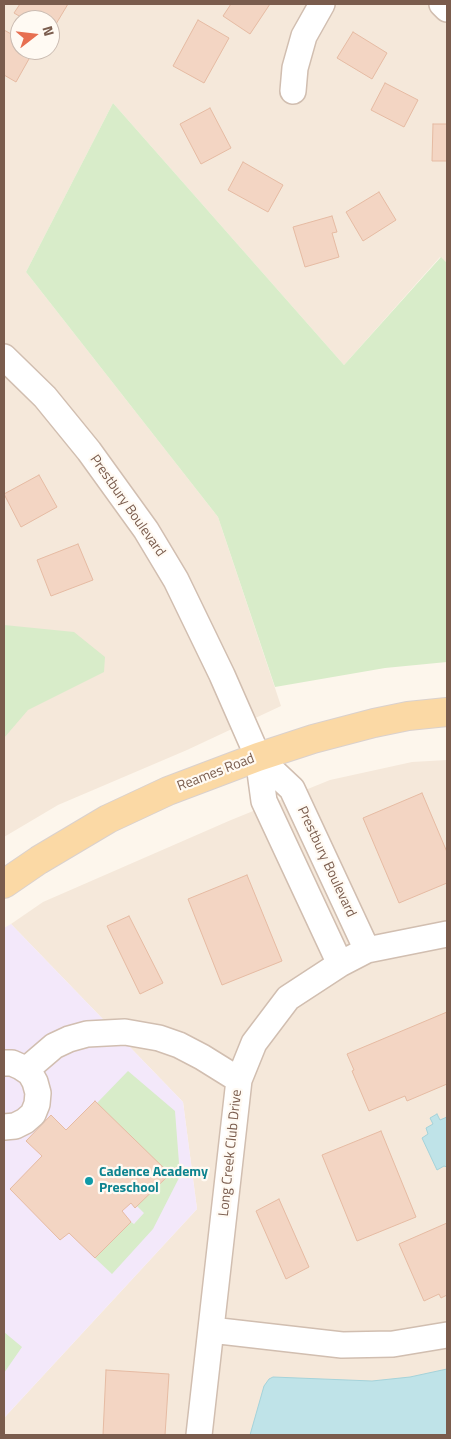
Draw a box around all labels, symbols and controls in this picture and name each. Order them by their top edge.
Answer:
north arrow [10,10,60,60]
text: N [38,23,60,39]
street label: Prestbury Boulevard [86,452,168,560]
street label: Reames Road [175,751,257,795]
street label: Prestbury Boulevard [293,804,359,920]
street label: Long Creek Club Drive [216,1089,246,1217]
place label: Cadence Academy Preschool [99,1165,208,1198]
marker: Cadence Academy Preschool [83,1175,95,1187]

